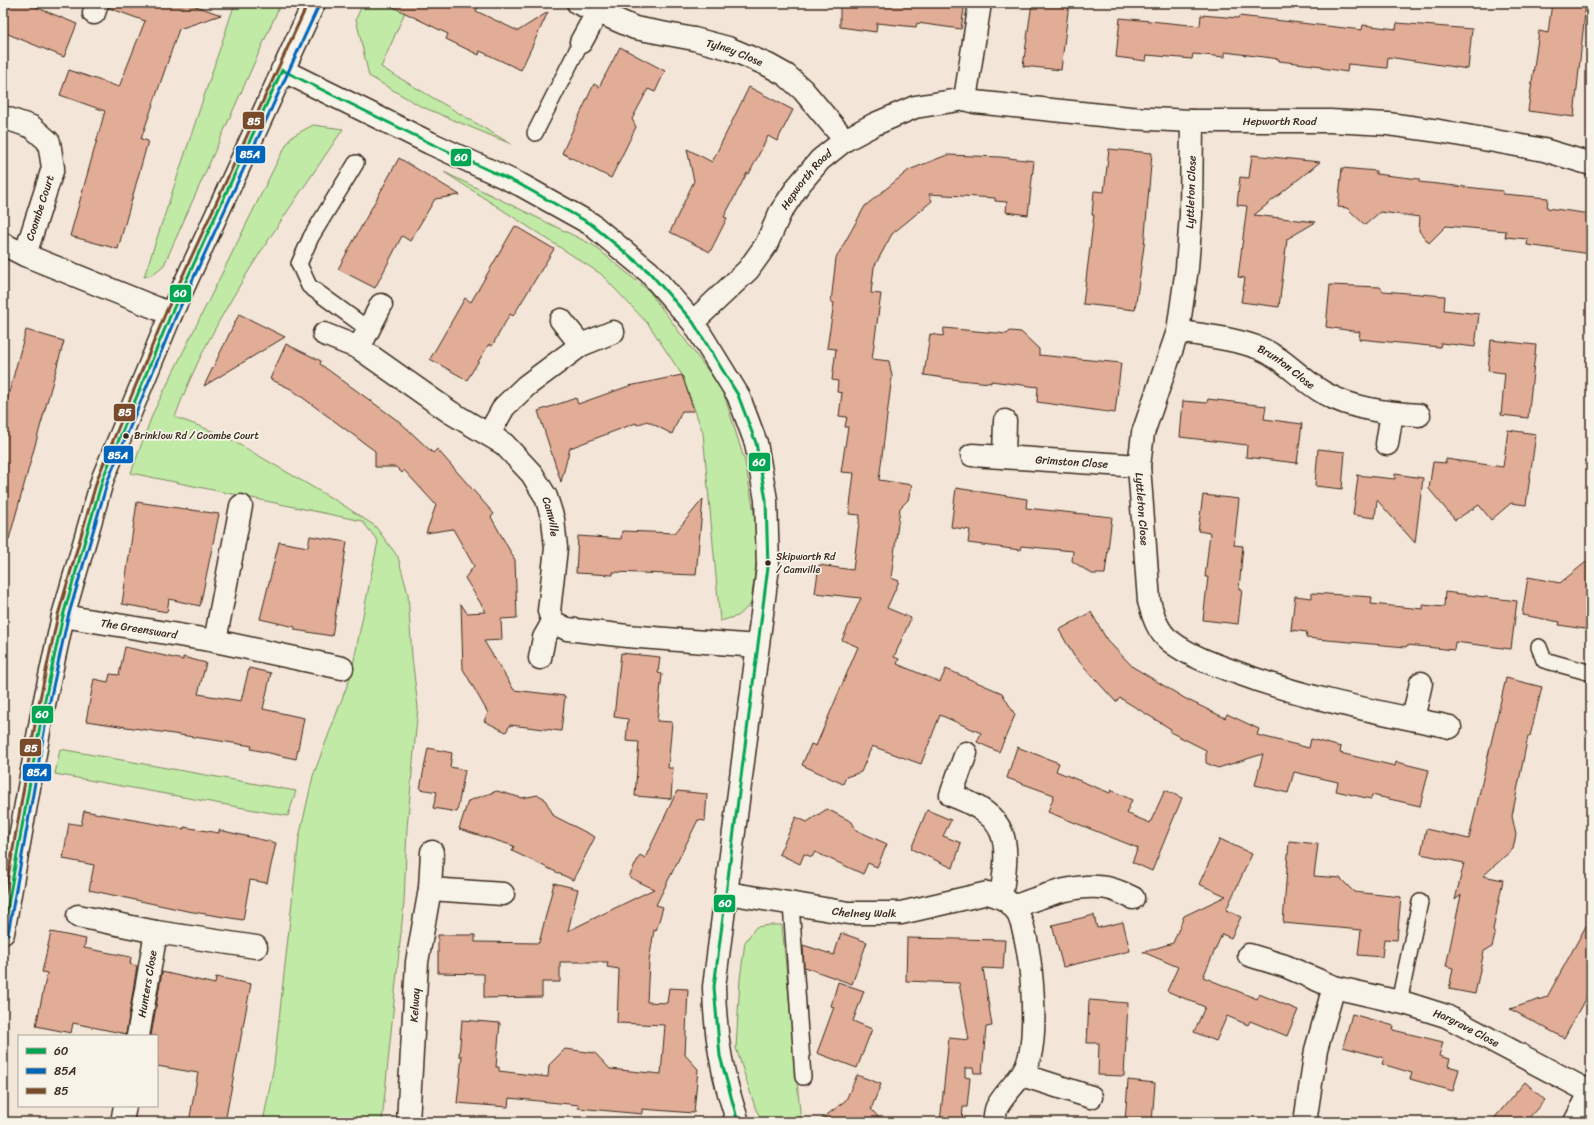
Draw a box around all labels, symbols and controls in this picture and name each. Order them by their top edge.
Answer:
street label: Tylney Close [704,33,767,72]
line badge: 85 [242,111,265,130]
text: 85 [246,112,261,131]
street label: Hepworth Road [1243,112,1318,131]
street label: Hepworth Road [775,144,837,214]
line badge: 85A [235,145,266,164]
text: 85A [239,145,260,164]
line badge: 60 [450,148,472,167]
text: 60 [453,148,468,167]
street label: Lyttleton Close [1180,155,1202,229]
street label: Coombe Court [20,172,60,243]
line badge: 60 [169,284,192,303]
text: 60 [172,284,187,303]
street label: Brunton Close [1254,339,1320,394]
line badge: 85 [113,403,136,422]
text: 85 [117,403,132,422]
place label: Brinklow Rd / Coombe Court [134,427,259,445]
marker: Brinklow Rd / Coombe Court [121,431,131,441]
line badge: 85A [103,445,134,464]
text: 85A [107,446,128,465]
street label: Grimston Close [1035,450,1109,473]
line badge: 60 [748,452,771,472]
text: 60 [751,453,766,472]
street label: Lyttleton Close [1130,472,1154,547]
street label: Camville [537,494,564,538]
place label: Skipworth Rd / Camville [776,548,836,579]
marker: Skipworth Rd / Camville [763,558,773,568]
street label: The Greensward [99,613,180,644]
line badge: 60 [31,705,54,724]
text: 60 [34,705,49,724]
line badge: 85 [19,738,42,757]
text: 85 [23,739,38,758]
line badge: 85A [22,763,52,782]
text: 85A [26,763,47,782]
line badge: 60 [713,894,736,913]
text: 60 [717,894,732,913]
street label: Chelney Walk [831,901,897,923]
street label: Hunters Close [132,948,162,1019]
street label: Kelway [404,987,425,1023]
street label: Hargrave Close [1431,1003,1503,1052]
legend [18,1035,158,1107]
text: 60 [54,1040,69,1062]
text: 85A [54,1060,77,1082]
text: 85 [54,1080,69,1102]

